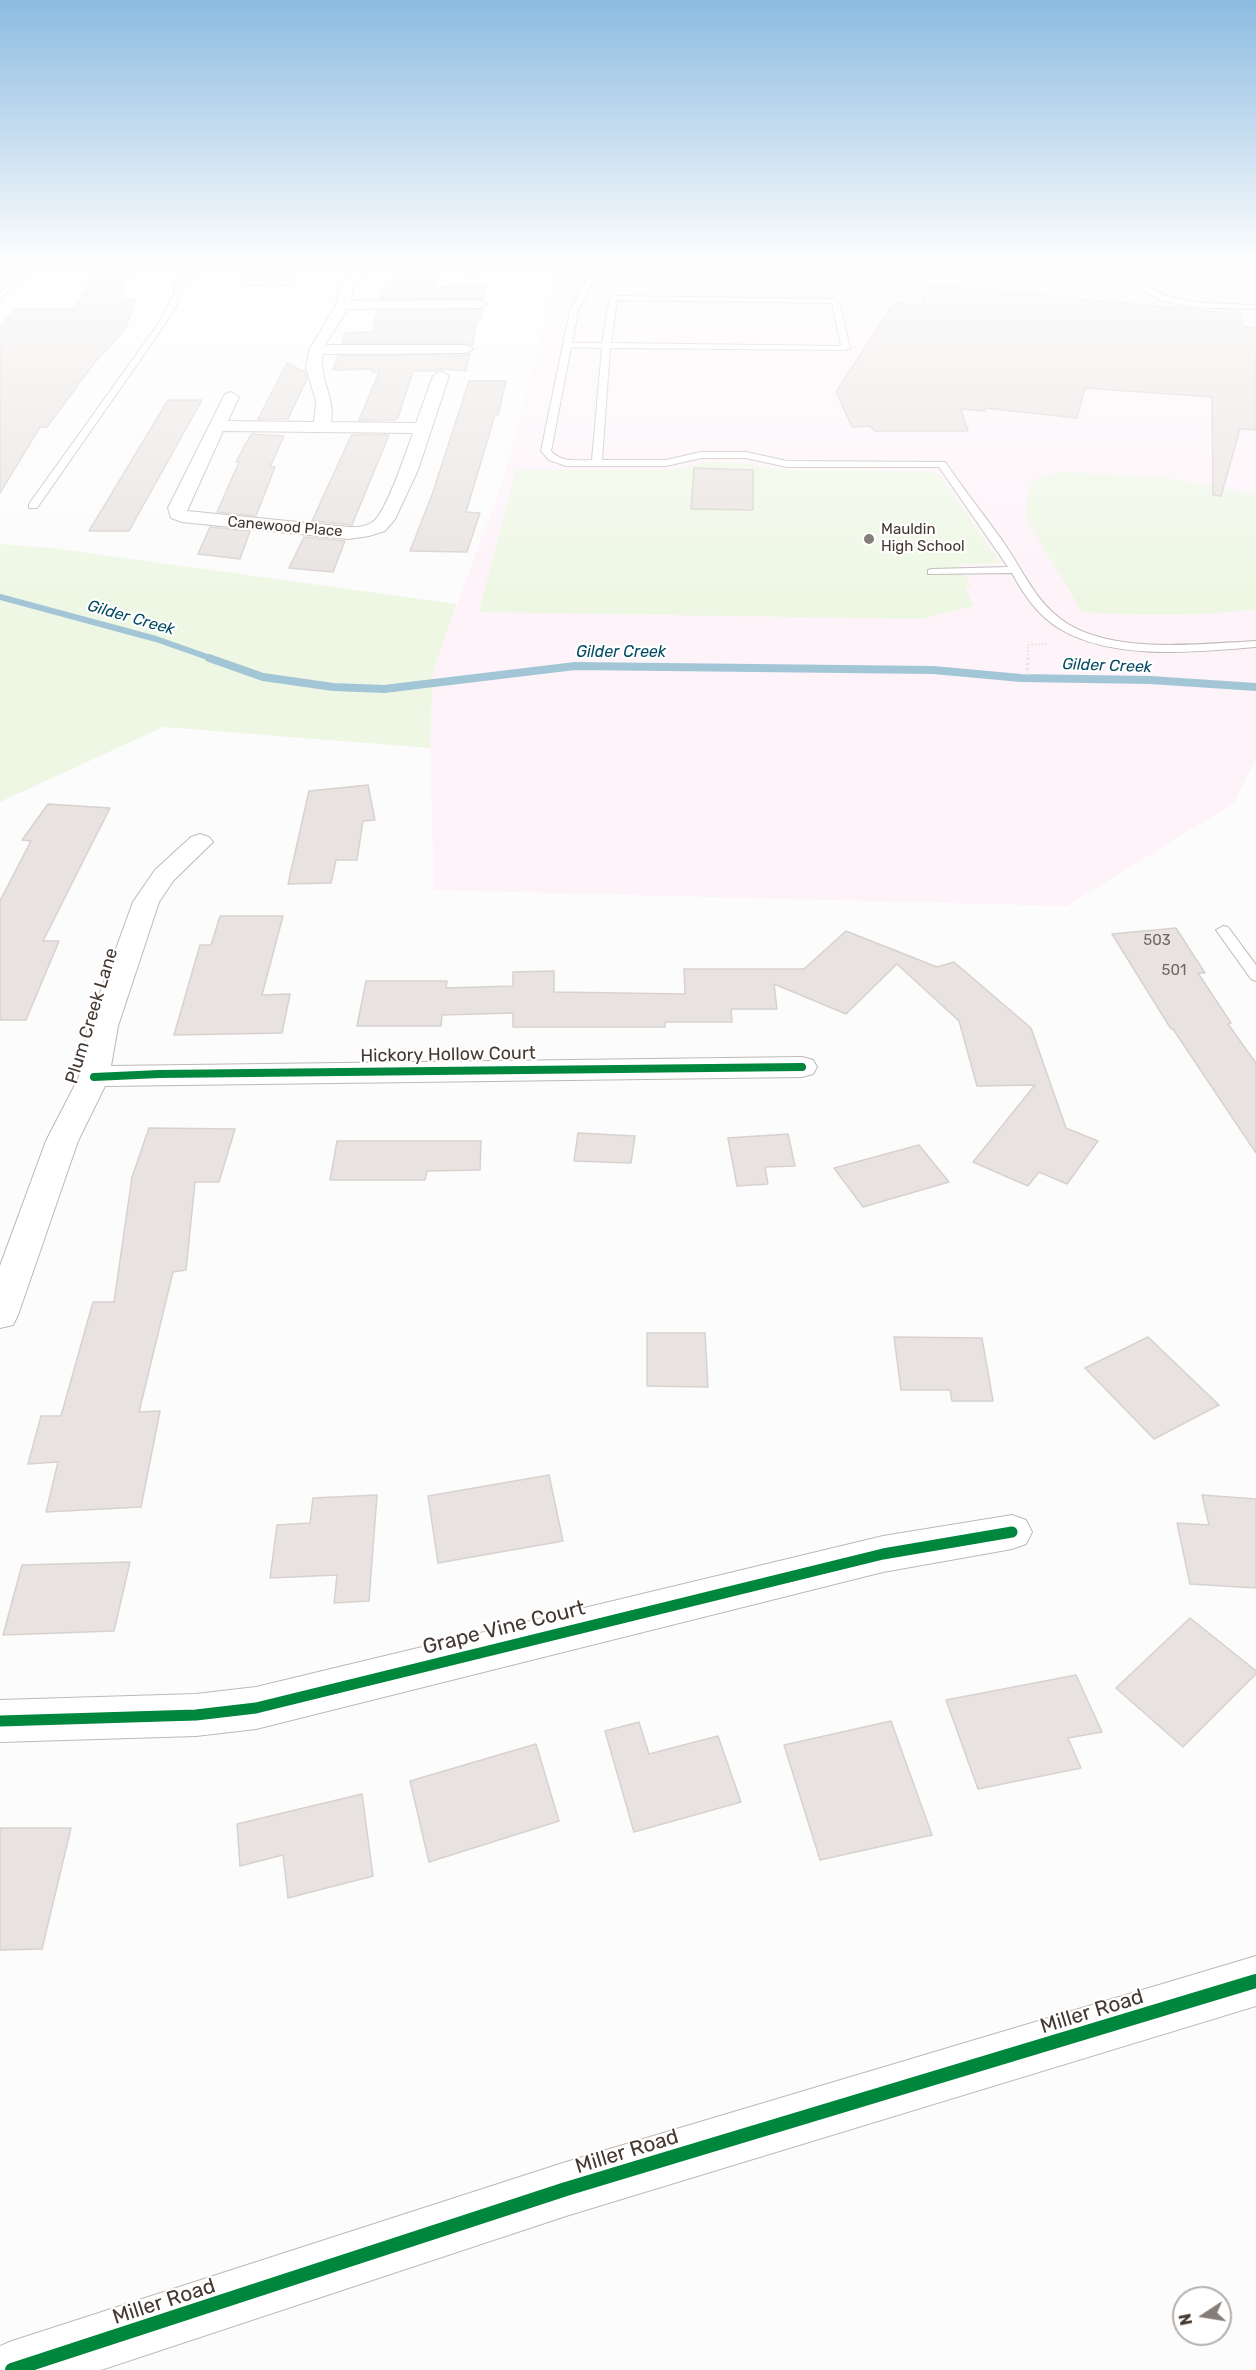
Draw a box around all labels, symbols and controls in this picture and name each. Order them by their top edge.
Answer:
street label: Canewood Place [227,513,343,541]
place label: Mauldin High School [881,521,965,556]
marker: Mauldin High School [862,532,876,546]
water label: Gilder Creek [85,596,177,640]
water label: Gilder Creek [576,642,666,662]
water label: Gilder Creek [1062,655,1152,677]
house number: 503 [1143,932,1171,950]
street label: Plum Creek Lane [61,946,123,1086]
house number: 501 [1162,962,1186,980]
street label: Hickory Hollow Court [360,1043,536,1067]
street label: Grape Vine Court [420,1596,588,1660]
street label: Miller Road [1037,1984,1147,2040]
street label: Miller Road [572,2124,682,2180]
street label: Miller Road [109,2274,219,2330]
north arrow [1172,2286,1232,2346]
text: N [1175,2312,1196,2327]

